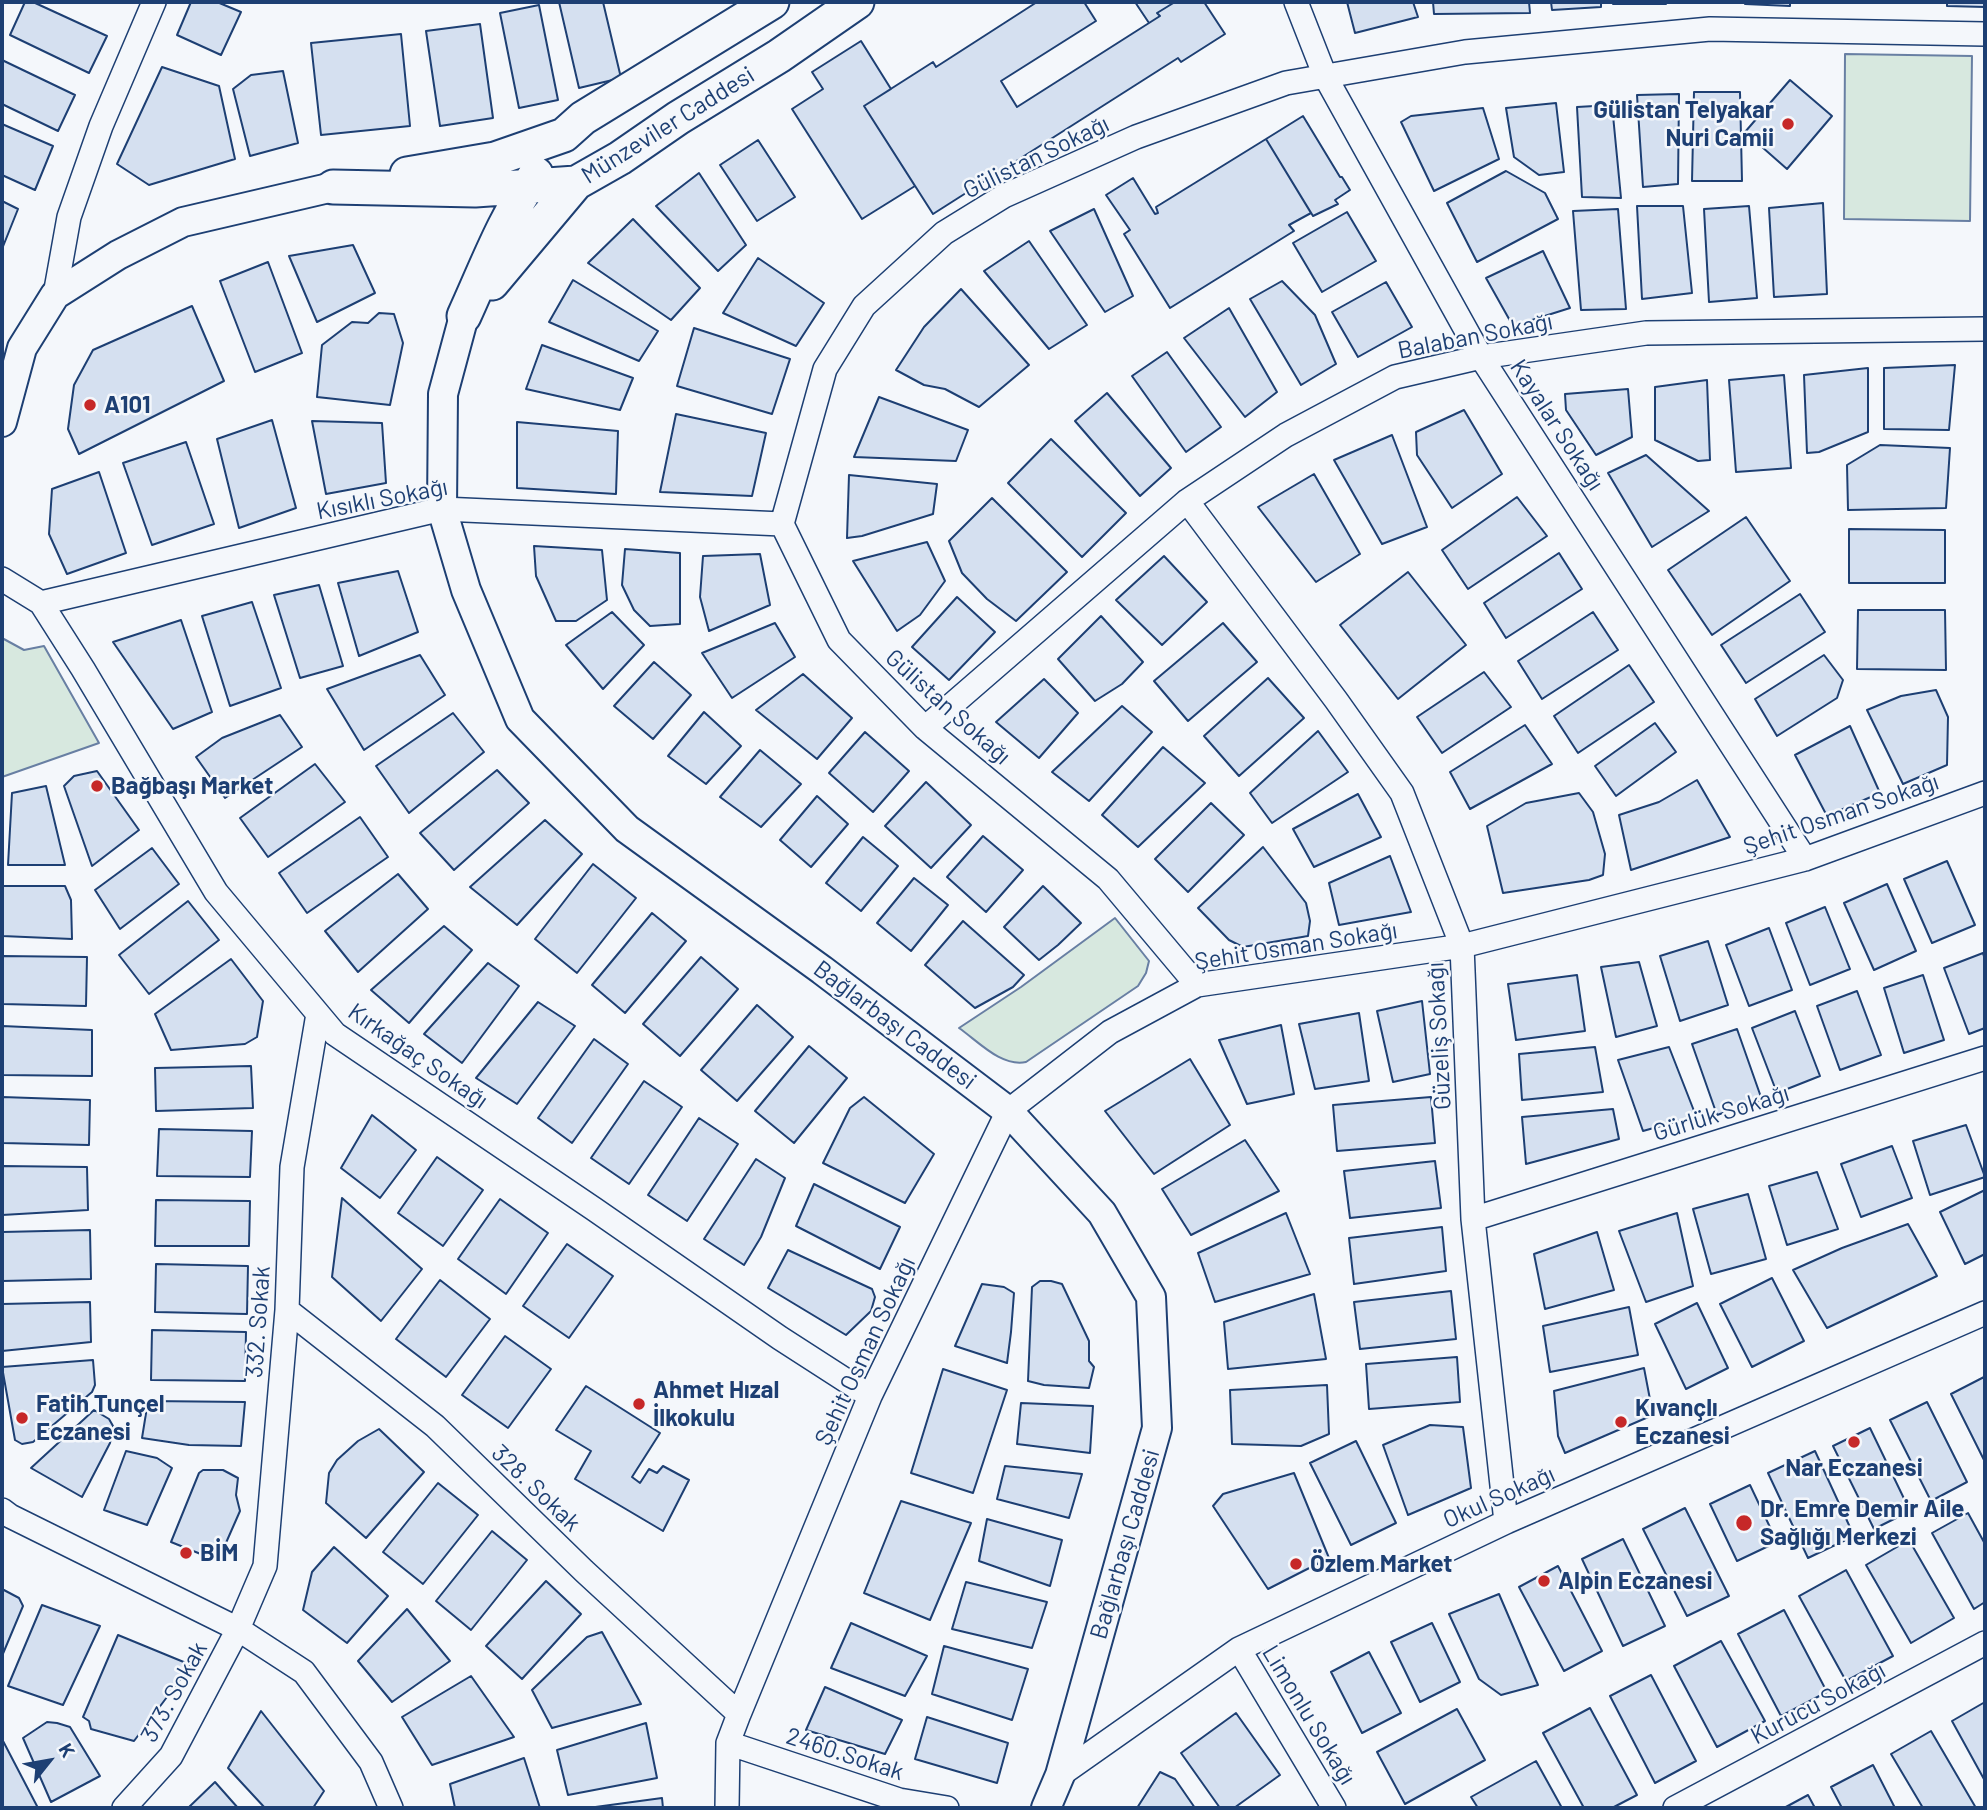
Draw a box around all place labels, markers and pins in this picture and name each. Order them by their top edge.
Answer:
place label: Gülistan Telyakar Nuri Camii [1593,96,1774,152]
marker: Gülistan Telyakar Nuri Camii [1780,116,1796,132]
place label: A101 [104,391,151,419]
marker: A101 [82,397,98,413]
place label: Bağbaşı Market [111,772,273,800]
marker: Bağbaşı Market [89,778,105,794]
place label: Ahmet Hızal İlkokulu [653,1376,779,1432]
place label: Fatih Tunçel Eczanesi [36,1390,165,1446]
place label: Kıvançlı Eczanesi [1635,1394,1730,1450]
marker: Ahmet Hızal İlkokulu [631,1396,647,1412]
marker: Fatih Tunçel Eczanesi [14,1410,30,1426]
marker: Kıvançlı Eczanesi [1613,1414,1629,1430]
marker: Nar Eczanesi [1846,1434,1862,1450]
place label: Nar Eczanesi [1785,1454,1923,1482]
place label: Dr. Emre Demir Aile Sağlığı Merkezi [1760,1495,1964,1551]
marker: Dr. Emre Demir Aile Sağlığı Merkezi [1734,1513,1754,1533]
place label: BİM [200,1539,238,1567]
marker: BİM [178,1545,194,1561]
place label: Özlem Market [1310,1550,1452,1578]
marker: Özlem Market [1288,1556,1304,1572]
place label: Alpin Eczanesi [1558,1567,1713,1595]
marker: Alpin Eczanesi [1536,1573,1552,1589]

